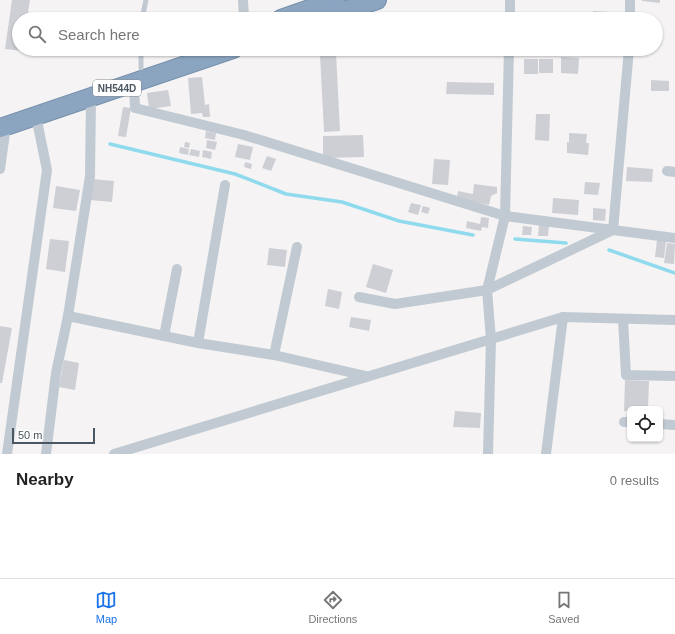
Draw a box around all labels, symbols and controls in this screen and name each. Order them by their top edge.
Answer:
search box [12,12,663,56]
icon: search [26,23,48,45]
text: Search here [58,26,140,43]
road number: NH544D [93,80,141,96]
map controls [627,406,663,442]
button: locate [627,406,663,442]
scale bar [12,426,95,445]
text: 50 m [18,429,42,441]
text: Nearby [16,470,74,489]
text: 0 results [610,473,659,488]
tab: Map [95,589,117,625]
tab: Directions [308,589,357,625]
tab: Saved [548,589,579,625]

